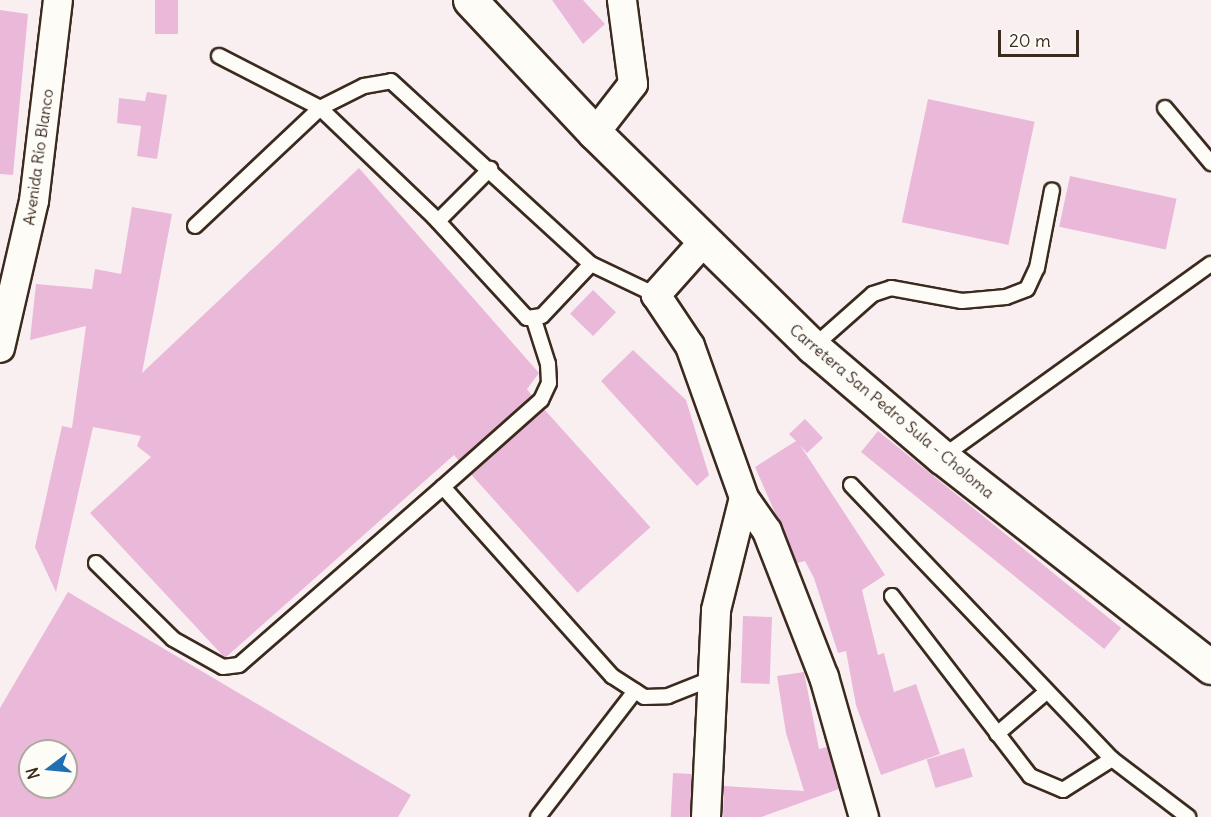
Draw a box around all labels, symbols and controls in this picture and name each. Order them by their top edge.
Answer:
scale bar [1001,18,1082,56]
text: 20 m [1009,29,1051,52]
street label: Avenida Río Blanco [19,87,57,227]
street label: Carretera San Pedro Sula - Choloma [786,320,998,502]
north arrow [18,739,78,799]
text: N [21,765,44,781]

